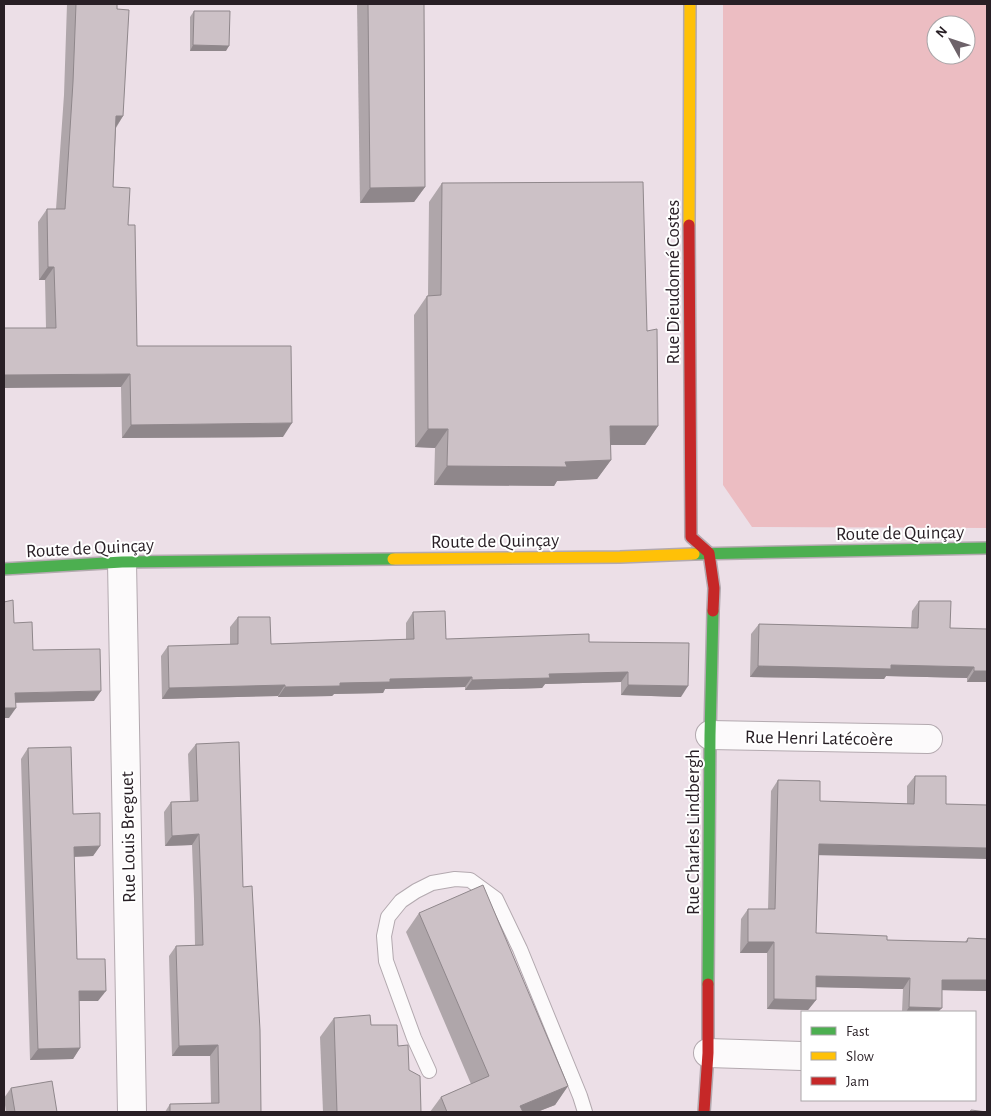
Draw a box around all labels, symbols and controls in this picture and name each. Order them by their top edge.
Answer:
north arrow [926,15,976,65]
text: N [933,24,950,41]
street label: Rue Dieudonné Costes [664,200,683,364]
street label: Route de Quinçay [836,523,964,544]
street label: Route de Quinçay [431,531,559,552]
street label: Route de Quinçay [26,536,155,561]
street label: Rue Henri Latécoère [745,728,893,749]
street label: Rue Charles Lindbergh [684,749,703,915]
street label: Rue Louis Breguet [118,771,139,903]
legend [801,1011,976,1101]
text: Fast [846,1024,870,1039]
text: Slow [846,1049,874,1064]
text: Jam [846,1074,869,1089]

